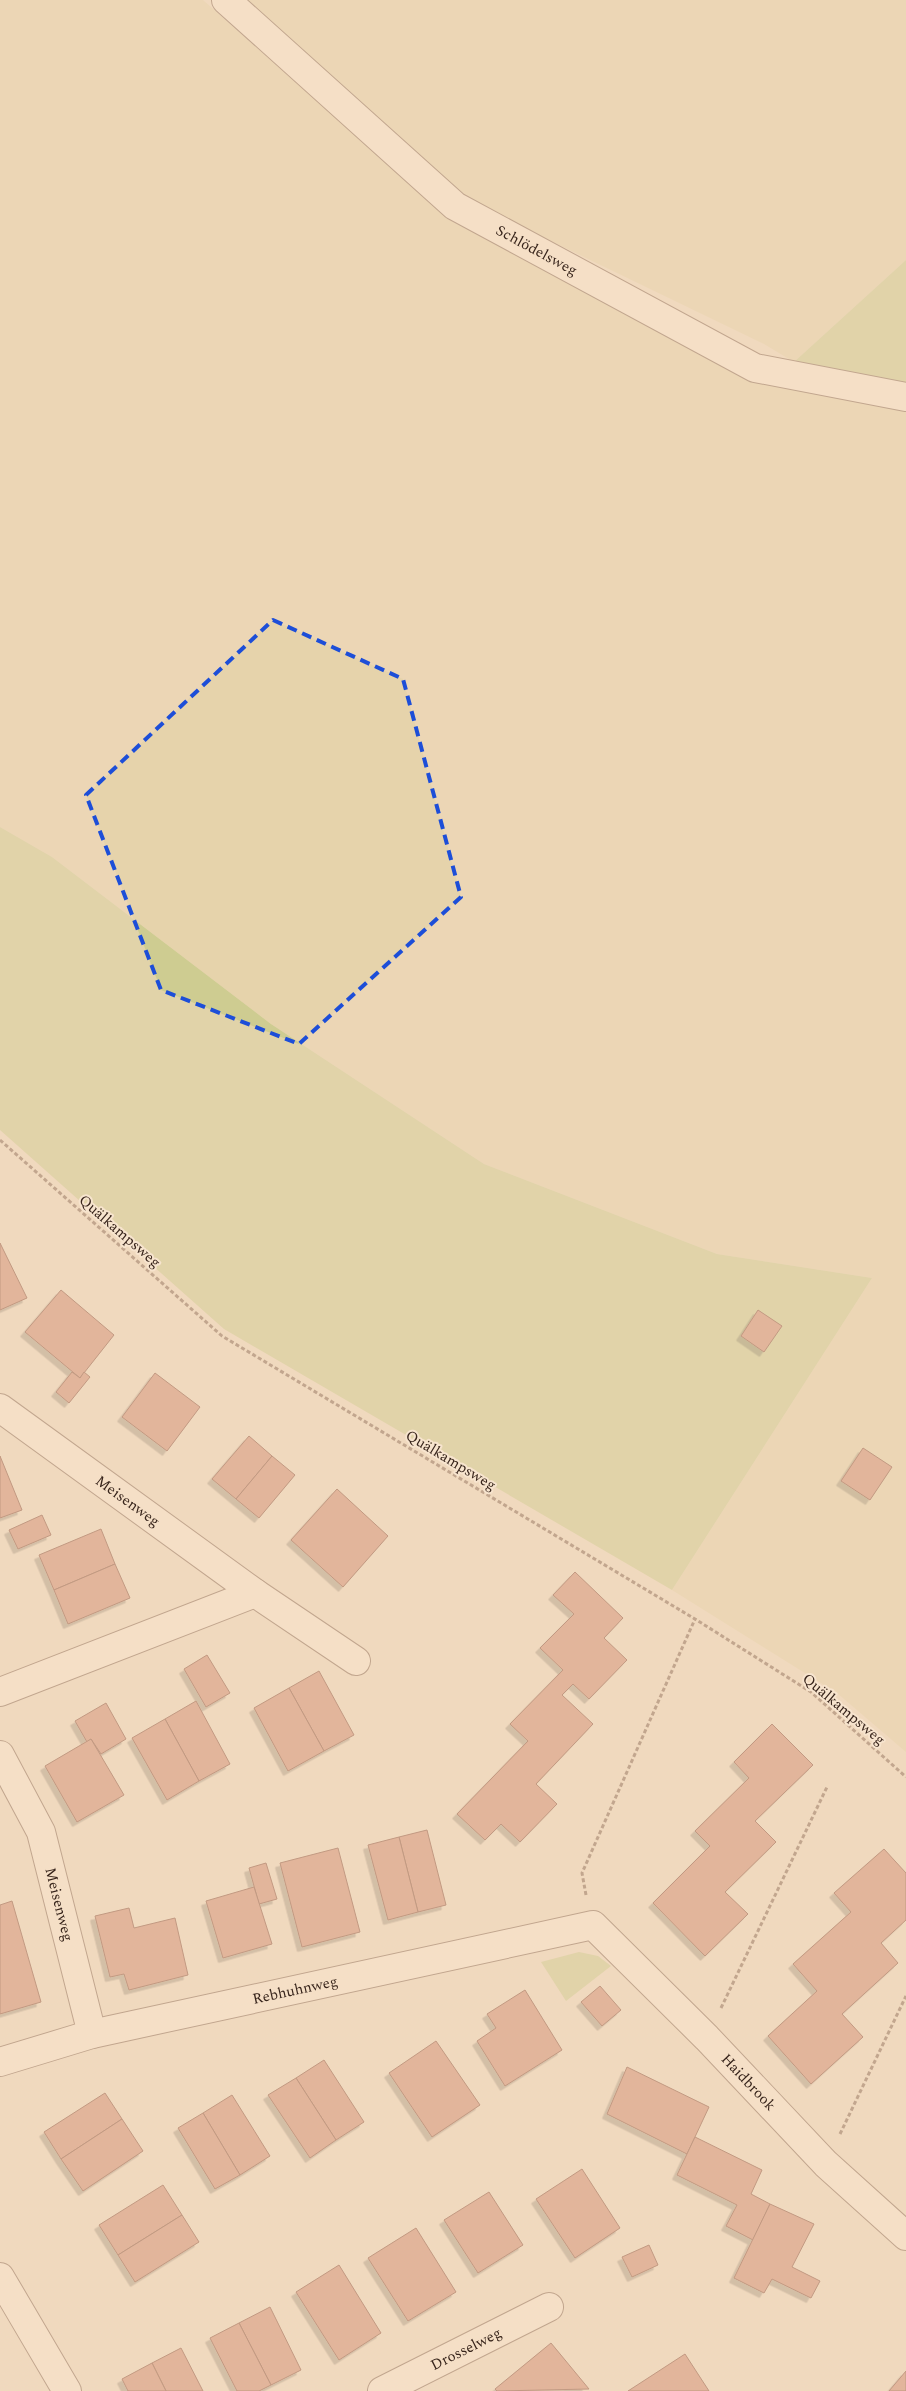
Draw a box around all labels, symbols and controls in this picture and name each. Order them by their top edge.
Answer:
street label: Schlödelsweg [491,219,582,282]
street label: Quälkampsweg [74,1189,166,1274]
street label: Quälkampsweg [401,1424,501,1497]
street label: Meisenweg [90,1470,165,1533]
street label: Quälkampsweg [797,1668,890,1751]
street label: Meisenweg [38,1865,79,1944]
street label: Rebhuhnweg [250,1970,340,2011]
street label: Haidbrook [715,2048,781,2116]
street label: Drosselweg [427,2322,506,2377]

